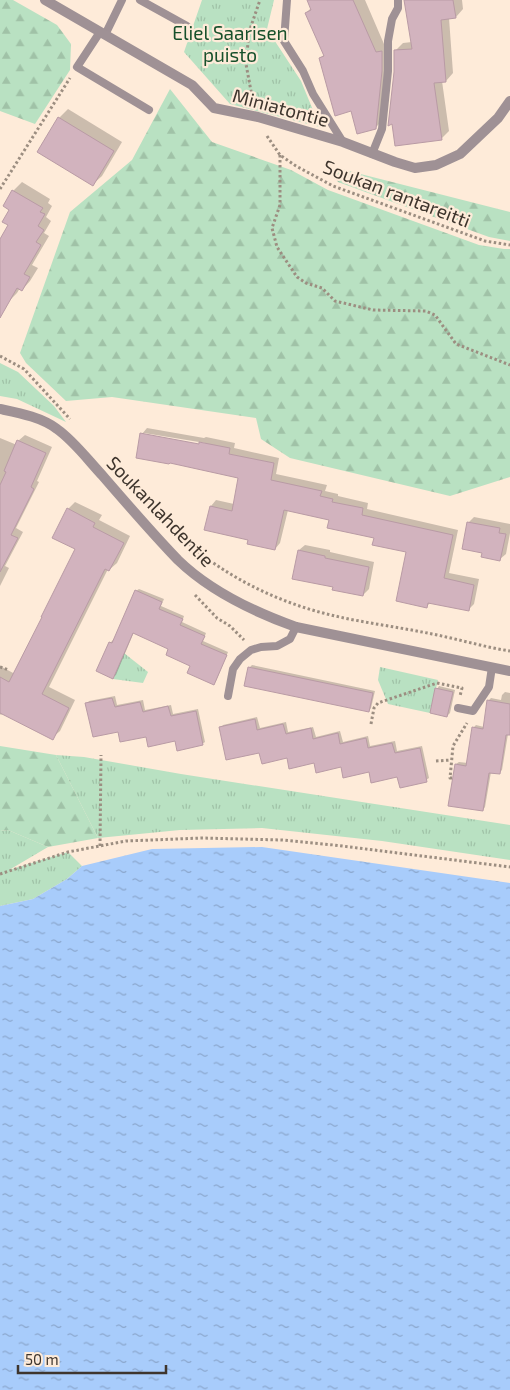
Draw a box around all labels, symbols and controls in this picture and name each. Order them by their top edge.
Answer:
park label: Eliel Saarisen puisto [172,21,288,66]
street label: Miniatontie [230,83,332,131]
street label: Soukan rantareitti [320,154,474,232]
street label: Soukanlahdentie [102,451,220,571]
scale bar [18,1342,165,1374]
text: 50 m [25,1350,59,1368]

